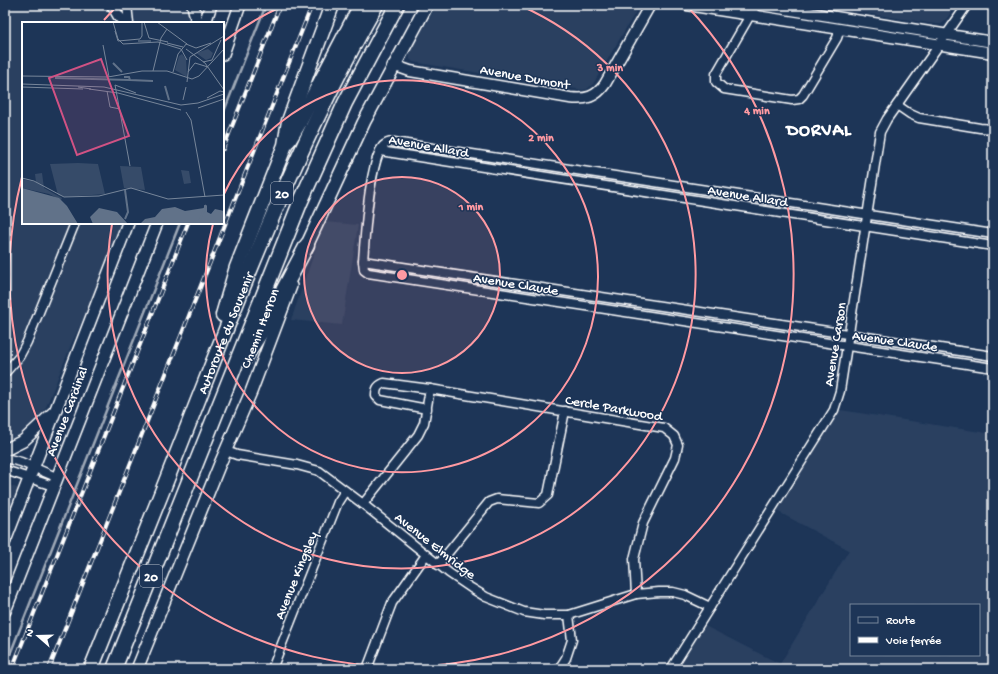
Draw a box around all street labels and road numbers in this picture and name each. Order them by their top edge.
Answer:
street label: Avenue Dumont [478,62,572,95]
street label: Avenue Allard [387,132,472,163]
road number: 20 [271,182,293,204]
street label: Avenue Allard [706,183,791,212]
street label: Autoroute du Souvenir [195,269,259,397]
street label: Avenue Claude [472,270,560,301]
street label: Chemin Herron [238,286,285,371]
street label: Avenue Carson [821,301,852,388]
street label: Avenue Claude [851,328,939,357]
street label: Avenue Cardinal [43,365,93,459]
street label: Cercle Parkwood [564,393,665,427]
street label: Avenue Elmridge [390,510,479,584]
street label: Avenue Kingsley [272,529,323,622]
road number: 20 [140,565,162,587]

